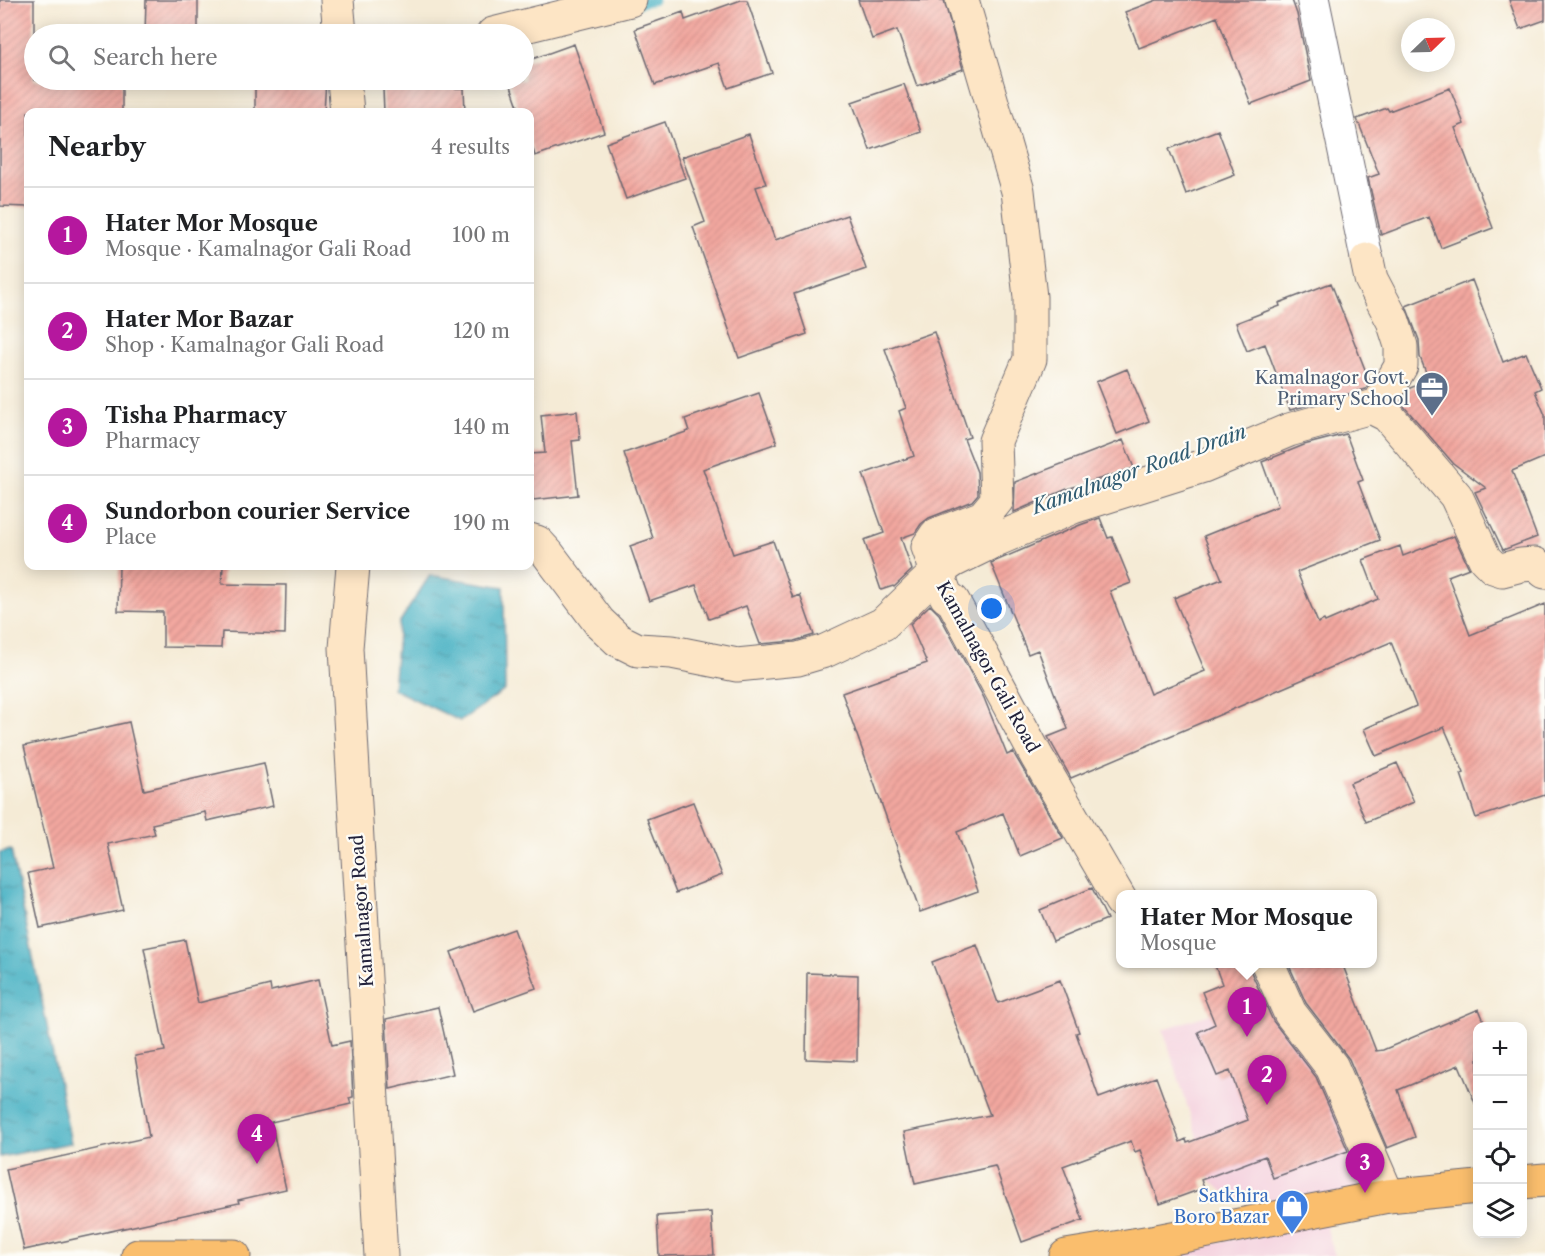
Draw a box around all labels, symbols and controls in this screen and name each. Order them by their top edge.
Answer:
north arrow [1401,18,1455,72]
search box [24,24,534,90]
icon: search [45,41,78,74]
text: Search here [93,44,218,71]
text: Nearby [48,131,146,163]
text: 4 results [431,135,510,159]
text: Hater Mor Mosque [105,210,318,237]
text: 1 [63,223,72,247]
text: 100 m [452,223,510,247]
text: Mosque · Kamalnagor Gali Road [105,237,411,261]
text: Hater Mor Bazar [105,306,294,333]
text: 2 [62,319,73,343]
text: 120 m [453,319,510,343]
text: Shop · Kamalnagor Gali Road [105,333,384,357]
place label: Kamalnagor Govt. Primary School [1255,367,1409,410]
office icon: Kamalnagor Govt. Primary School [1414,370,1450,417]
text: Tisha Pharmacy [105,402,287,429]
text: 3 [62,415,73,439]
text: 140 m [453,415,510,439]
water label: Kamalnagor Road Drain [1027,419,1250,520]
text: Pharmacy [105,429,200,453]
text: Sundorbon courier Service [105,498,410,525]
text: 4 [62,511,73,535]
text: 190 m [453,511,510,535]
text: Place [105,525,156,549]
street label: Kamalnagor Gali Road [932,577,1044,757]
your location [977,594,1006,623]
street label: Kamalnagor Road [346,834,378,988]
popup [1116,890,1377,968]
text: Hater Mor Mosque [1140,904,1353,931]
text: Mosque [1140,931,1216,955]
pin: 1 [1228,988,1266,1037]
map controls [1473,1022,1527,1238]
button: + [1473,1022,1527,1076]
pin: 2 [1248,1056,1286,1105]
button: − [1473,1076,1527,1130]
pin: 4 [238,1114,276,1164]
button: locate [1473,1130,1527,1184]
pin: 3 [1346,1144,1384,1193]
button: layers [1473,1184,1527,1238]
place label: Satkhira Boro Bazar [1174,1185,1269,1228]
shop icon: Satkhira Boro Bazar [1274,1188,1310,1235]

